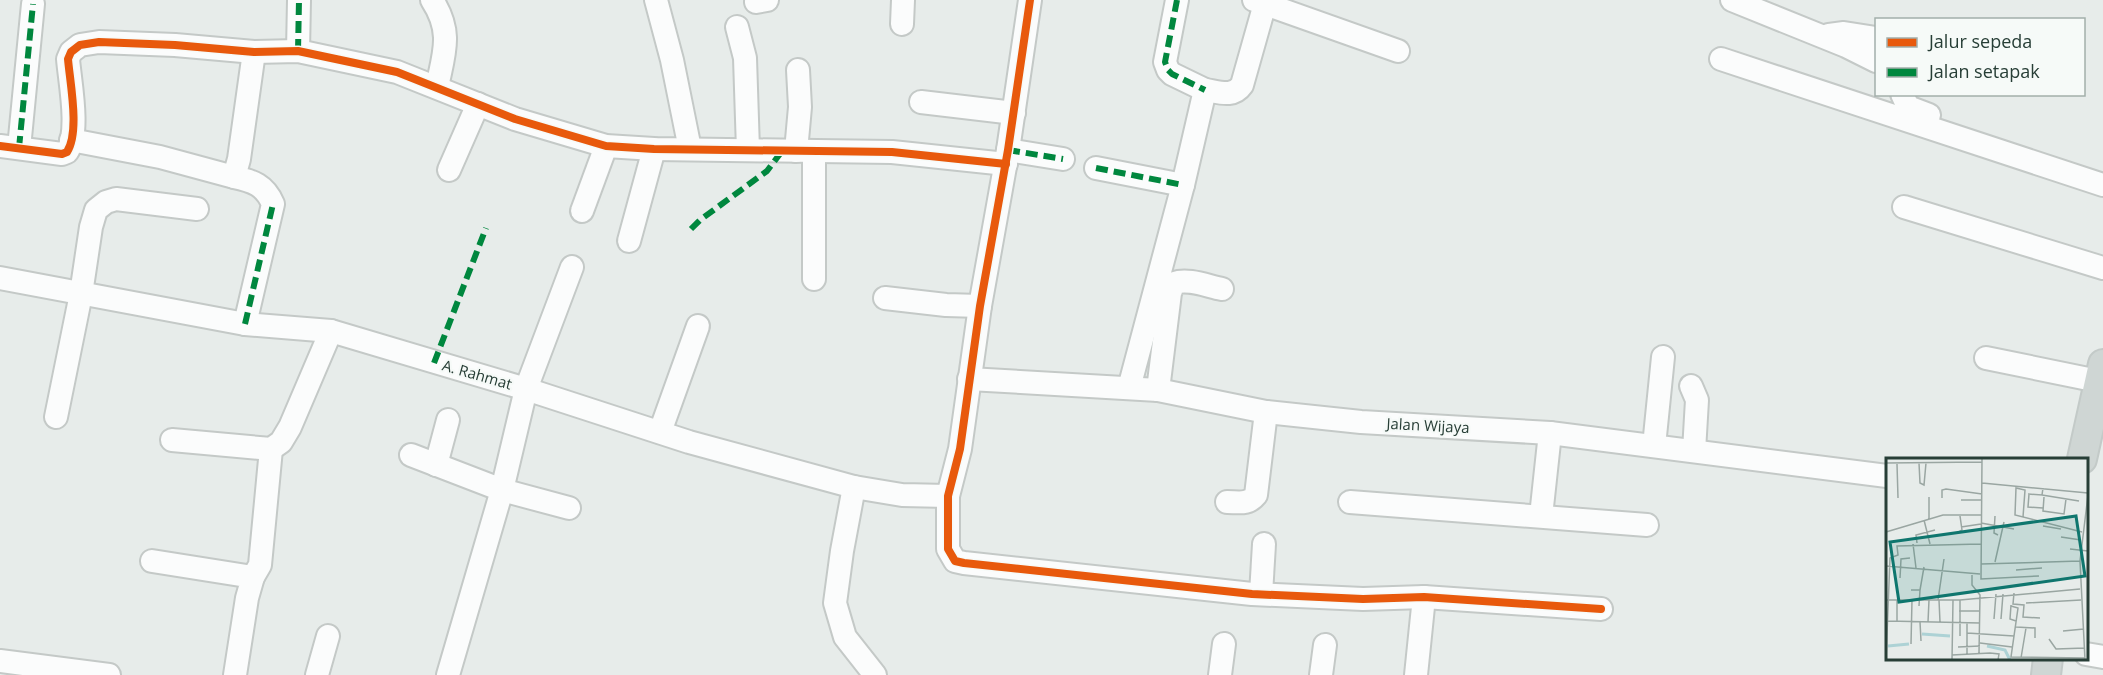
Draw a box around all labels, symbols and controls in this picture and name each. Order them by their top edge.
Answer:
legend [1875,18,2085,96]
text: Jalur sepeda [1927,29,2032,53]
text: Jalan setapak [1927,59,2040,83]
street label: A. Rahmat [440,355,514,394]
street label: Jalan Wijaya [1384,413,1470,437]
inset map [1886,458,2088,660]

